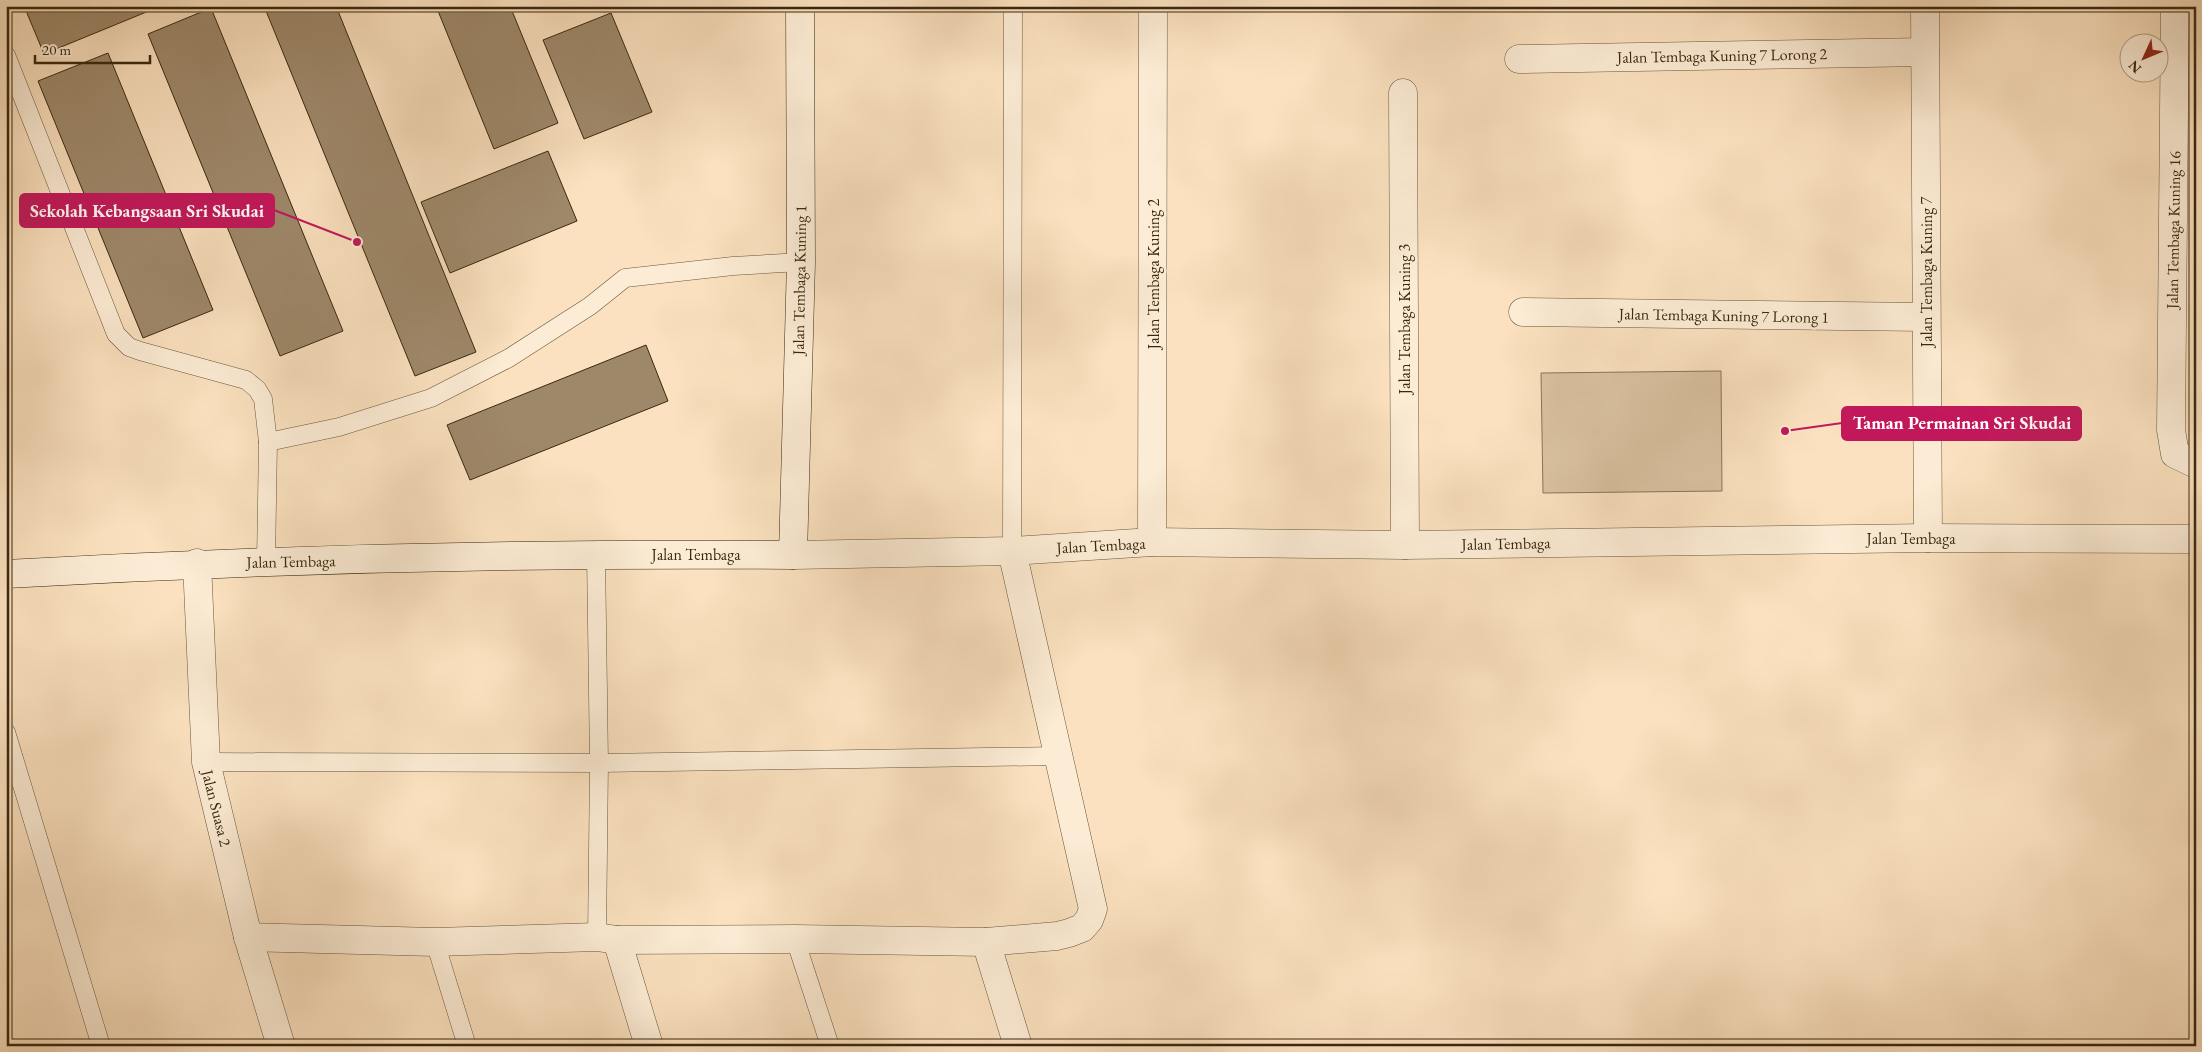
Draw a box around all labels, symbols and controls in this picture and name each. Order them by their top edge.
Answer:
scale bar [35,32,150,64]
north arrow [2120,32,2170,82]
text: 20 m [42,40,71,59]
street label: Jalan Tembaga Kuning 7 Lorong 2 [1615,43,1828,68]
text: N [2124,56,2145,77]
street label: Jalan Tembaga Kuning 16 [2162,151,2185,311]
callout: Sekolah Kebangsaan Sri Skudai [20,194,274,227]
street label: Jalan Tembaga Kuning 7 [1916,197,1937,349]
text: Sekolah Kebangsaan Sri Skudai [30,199,265,222]
street label: Jalan Tembaga Kuning 2 [1143,199,1164,351]
street label: Jalan Tembaga Kuning 1 [788,205,811,357]
street label: Jalan Tembaga Kuning 3 [1394,244,1415,396]
street label: Jalan Tembaga Kuning 7 Lorong 1 [1617,303,1829,328]
callout: Taman Permainan Sri Skudai [1842,407,2081,440]
text: Taman Permainan Sri Skudai [1853,411,2072,434]
street label: Jalan Tembaga [1864,528,1956,549]
street label: Jalan Tembaga [1459,532,1551,555]
street label: Jalan Tembaga [1054,533,1147,558]
street label: Jalan Tembaga [649,544,741,565]
street label: Jalan Tembaga [244,550,336,573]
street label: Jalan Suasa 2 [196,766,236,849]

